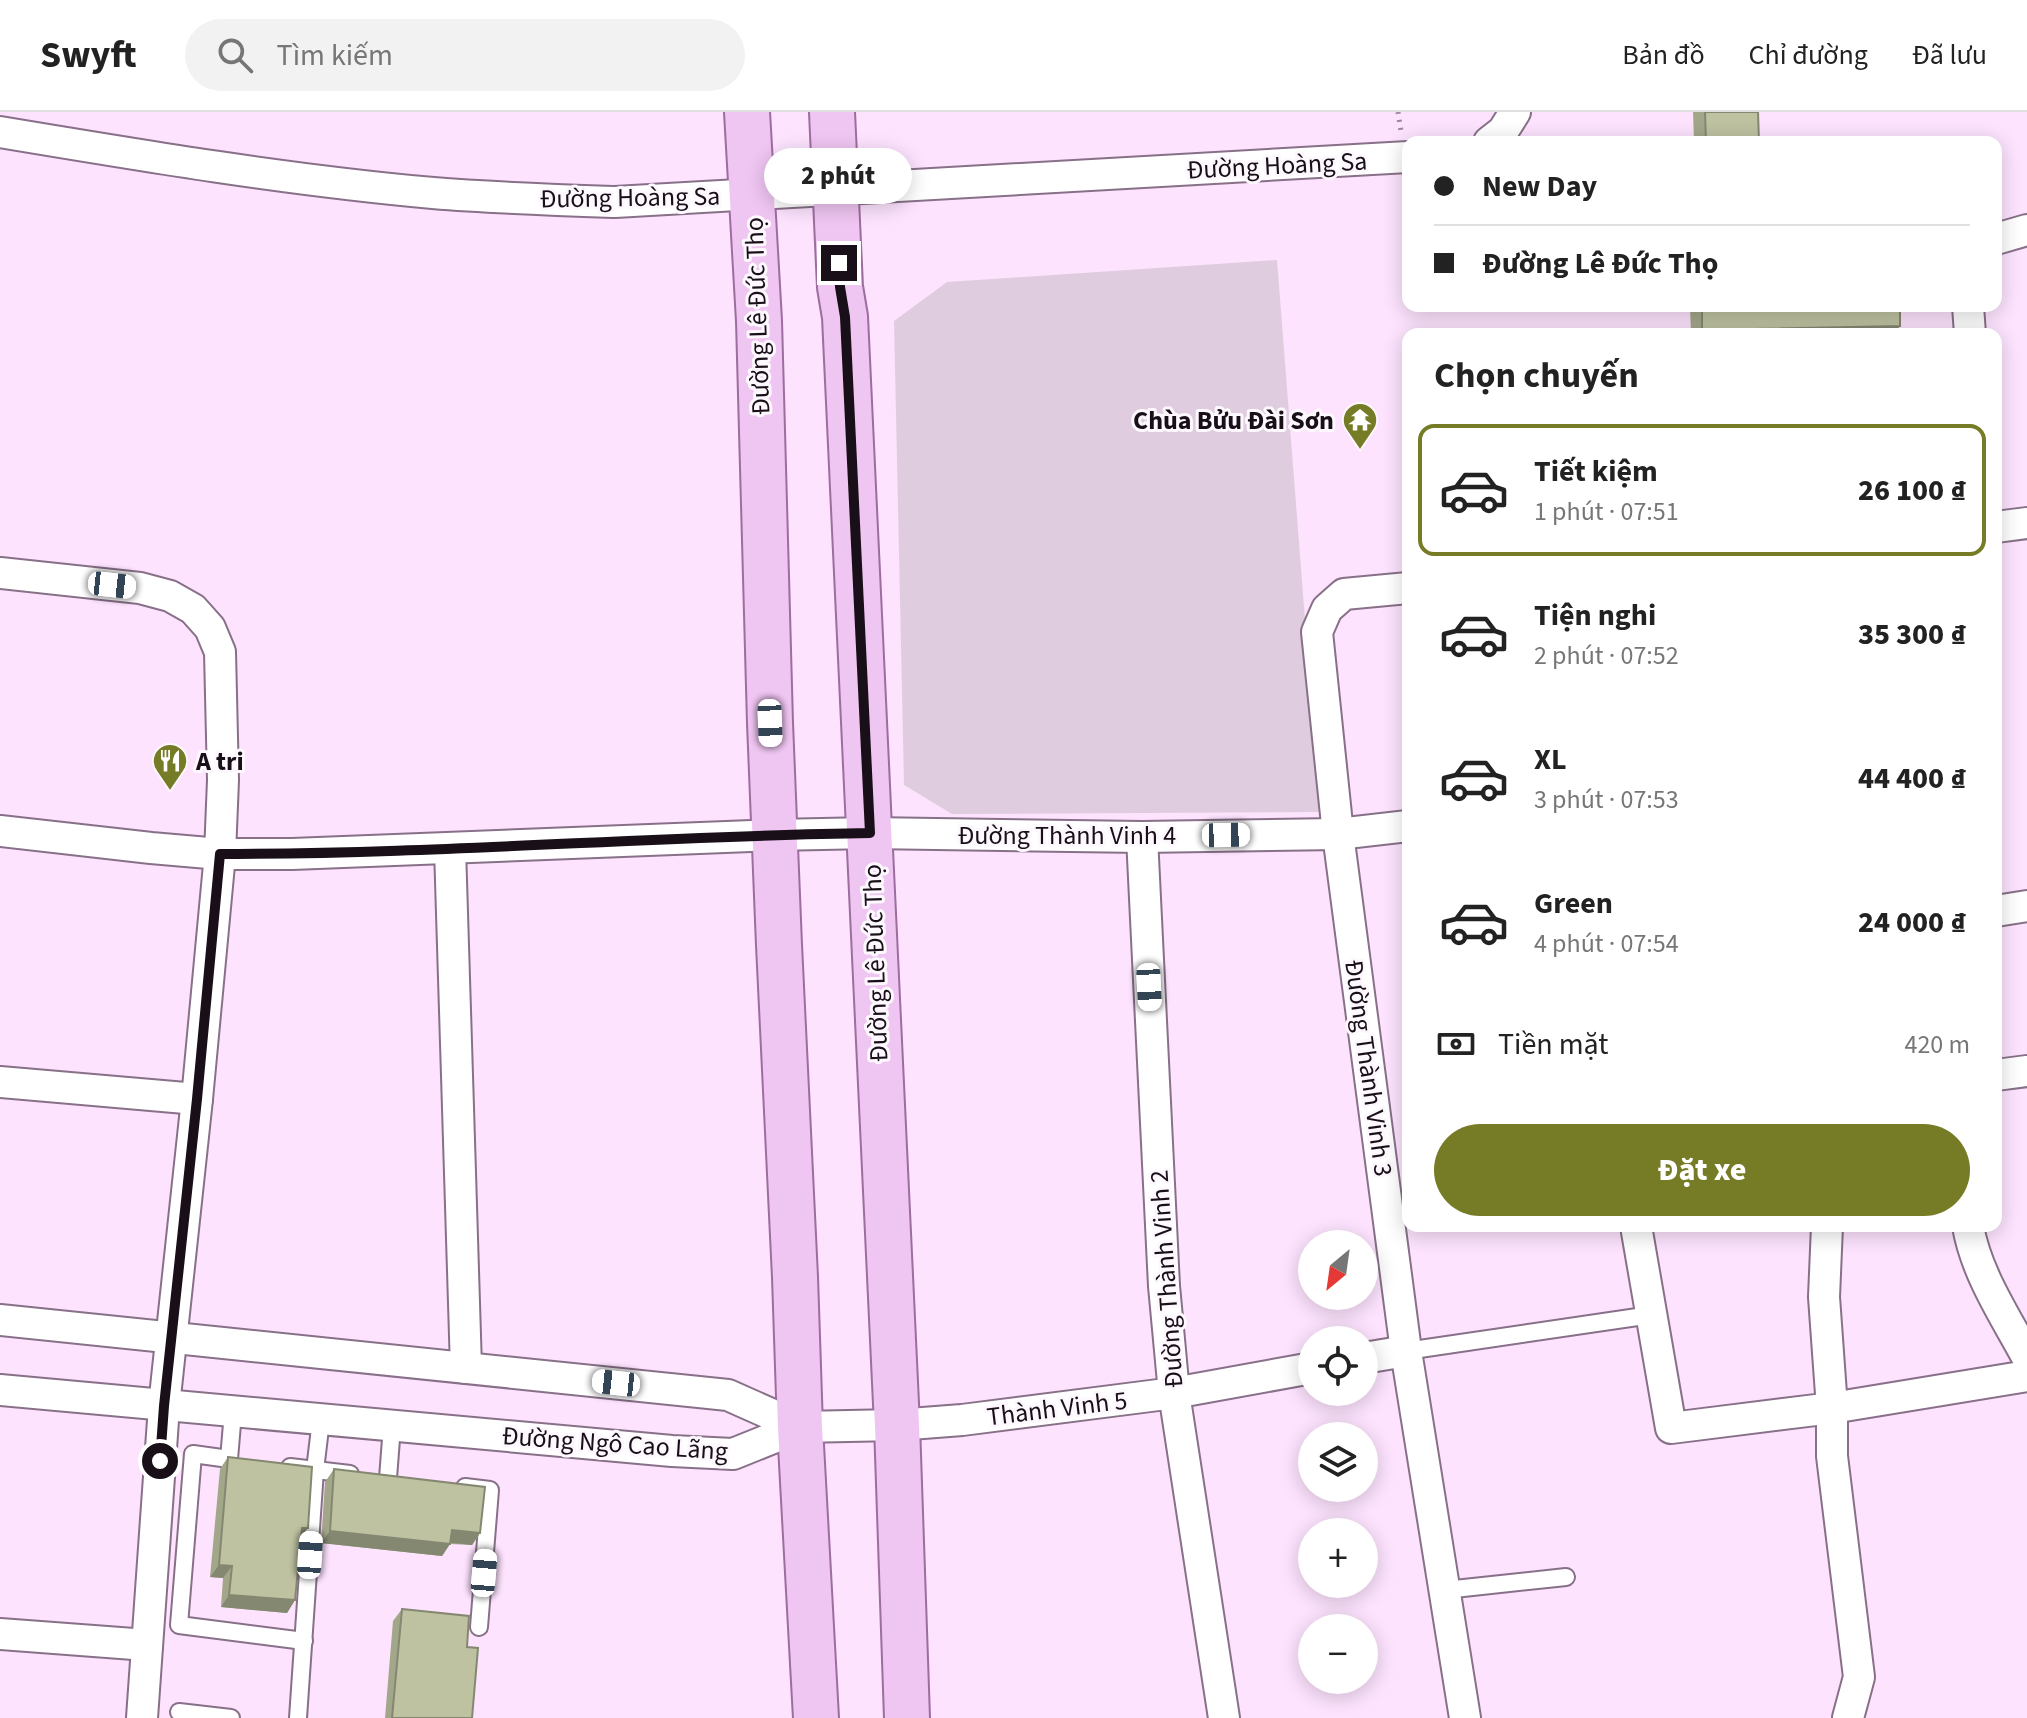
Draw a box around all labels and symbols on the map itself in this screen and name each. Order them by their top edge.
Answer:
street label: Đường Hoàng Sa [1186,142,1368,189]
callout: 2 phút [765,147,913,203]
street label: Đường Hoàng Sa [539,177,721,218]
street label: Đường Lê Đức Thọ [736,217,779,415]
route end [821,245,857,281]
temple icon: Chùa Bửu Đài Sơn [1341,401,1379,451]
place label: Chùa Bửu Đài Sơn [1133,402,1334,439]
car [87,571,137,599]
car [757,699,783,747]
restaurant icon: A tri [151,742,189,792]
place label: A tri [195,743,244,780]
street label: Đường Thành Vinh 4 [958,817,1176,854]
car [1202,823,1250,847]
street label: Đường Lê Đức Thọ [854,864,897,1062]
street label: Đường Thành Vinh 3 [1335,957,1402,1179]
car [1136,962,1162,1012]
street label: Đường Thành Vinh 2 [1140,1169,1193,1389]
north arrow [1298,1230,1378,1310]
car [591,1369,641,1397]
street label: Thành Vinh 5 [985,1382,1129,1435]
street label: Đường Ngô Cao Lãng [501,1417,729,1470]
route start [142,1443,178,1479]
car [296,1530,324,1580]
car [470,1548,498,1598]

